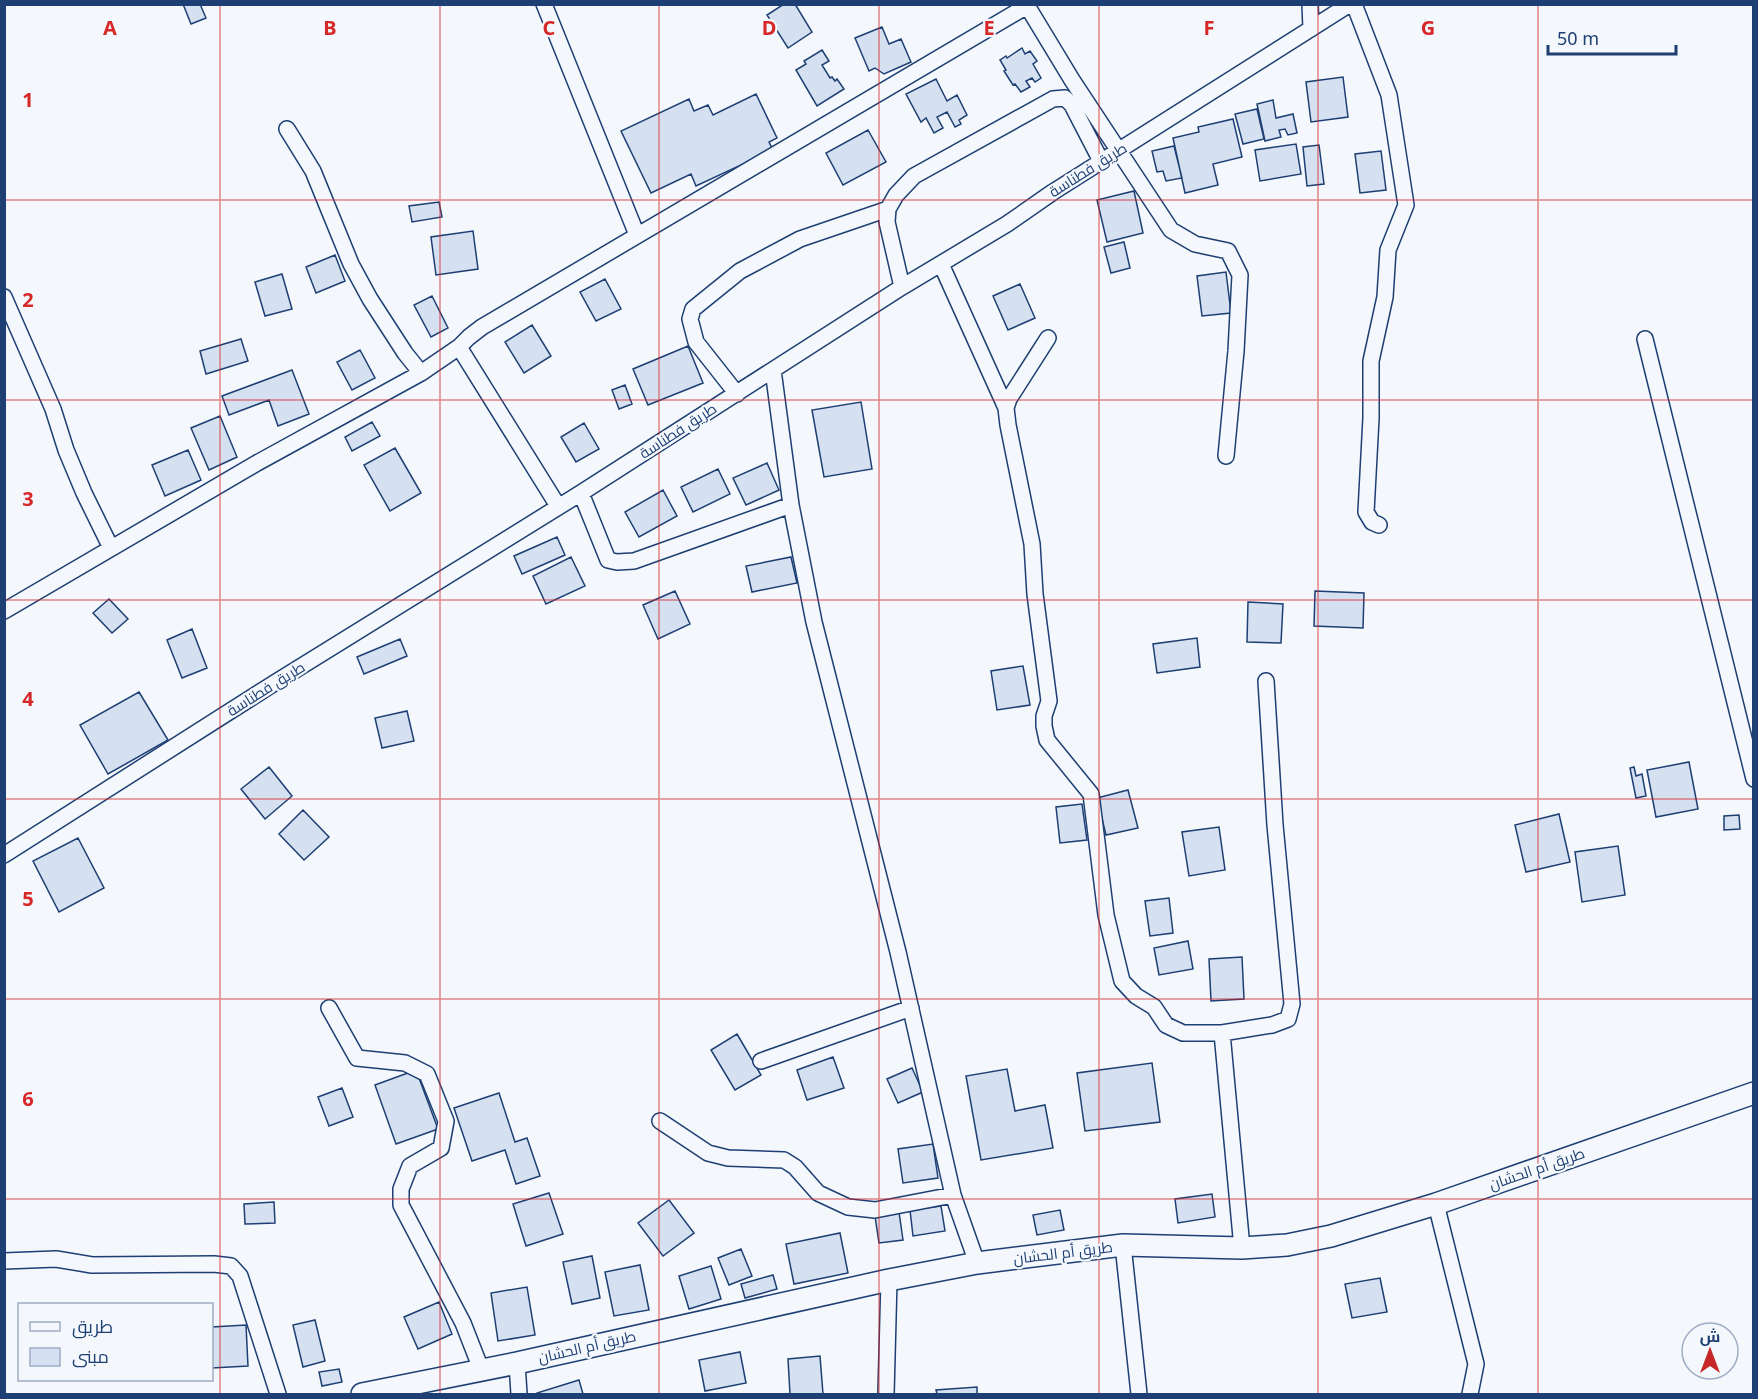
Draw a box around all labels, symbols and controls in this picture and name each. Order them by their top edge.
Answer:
text: A [103,14,117,41]
text: B [323,14,337,41]
text: C [543,14,556,41]
text: D [762,14,776,41]
text: E [983,14,995,41]
text: F [1204,14,1214,41]
text: G [1421,14,1435,41]
scale bar [1548,18,1676,56]
text: 50 m [1557,26,1599,50]
text: 1 [22,86,34,113]
street label: طريق فطناسة [1045,137,1131,202]
text: 2 [22,286,34,313]
street label: طريق فطناسة [635,398,721,463]
text: 3 [22,485,34,512]
street label: طريق فطناسة [223,656,309,721]
text: 4 [22,685,34,712]
text: 5 [22,885,34,912]
text: 6 [22,1085,34,1112]
street label: طريق أم الحشان [1486,1142,1588,1195]
street label: طريق أم الحشان [1012,1236,1114,1269]
legend [18,1303,213,1381]
text: طريق [72,1314,113,1339]
north arrow [1680,1321,1740,1381]
street label: طريق أم الحشان [536,1325,638,1368]
text: ش [1700,1325,1720,1347]
text: مبنى [72,1344,109,1368]

